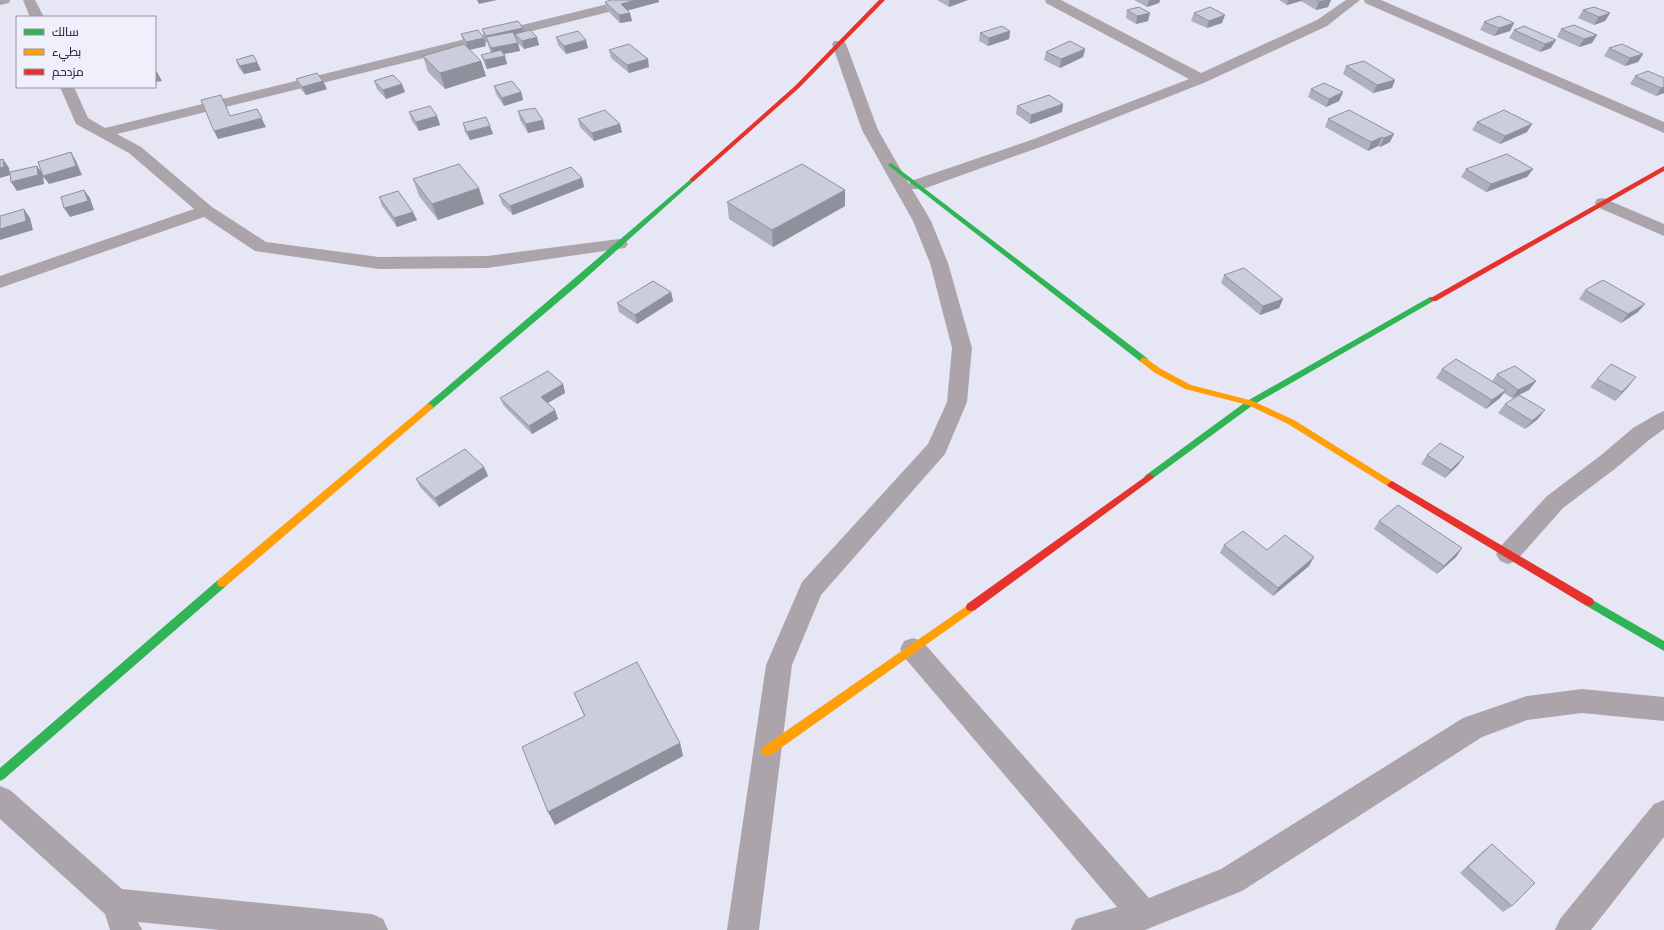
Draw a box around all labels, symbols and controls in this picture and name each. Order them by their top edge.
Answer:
legend [16,16,156,88]
text: سالك [52,24,79,39]
text: بطيء [52,44,81,62]
text: مزدحم [52,64,84,80]

